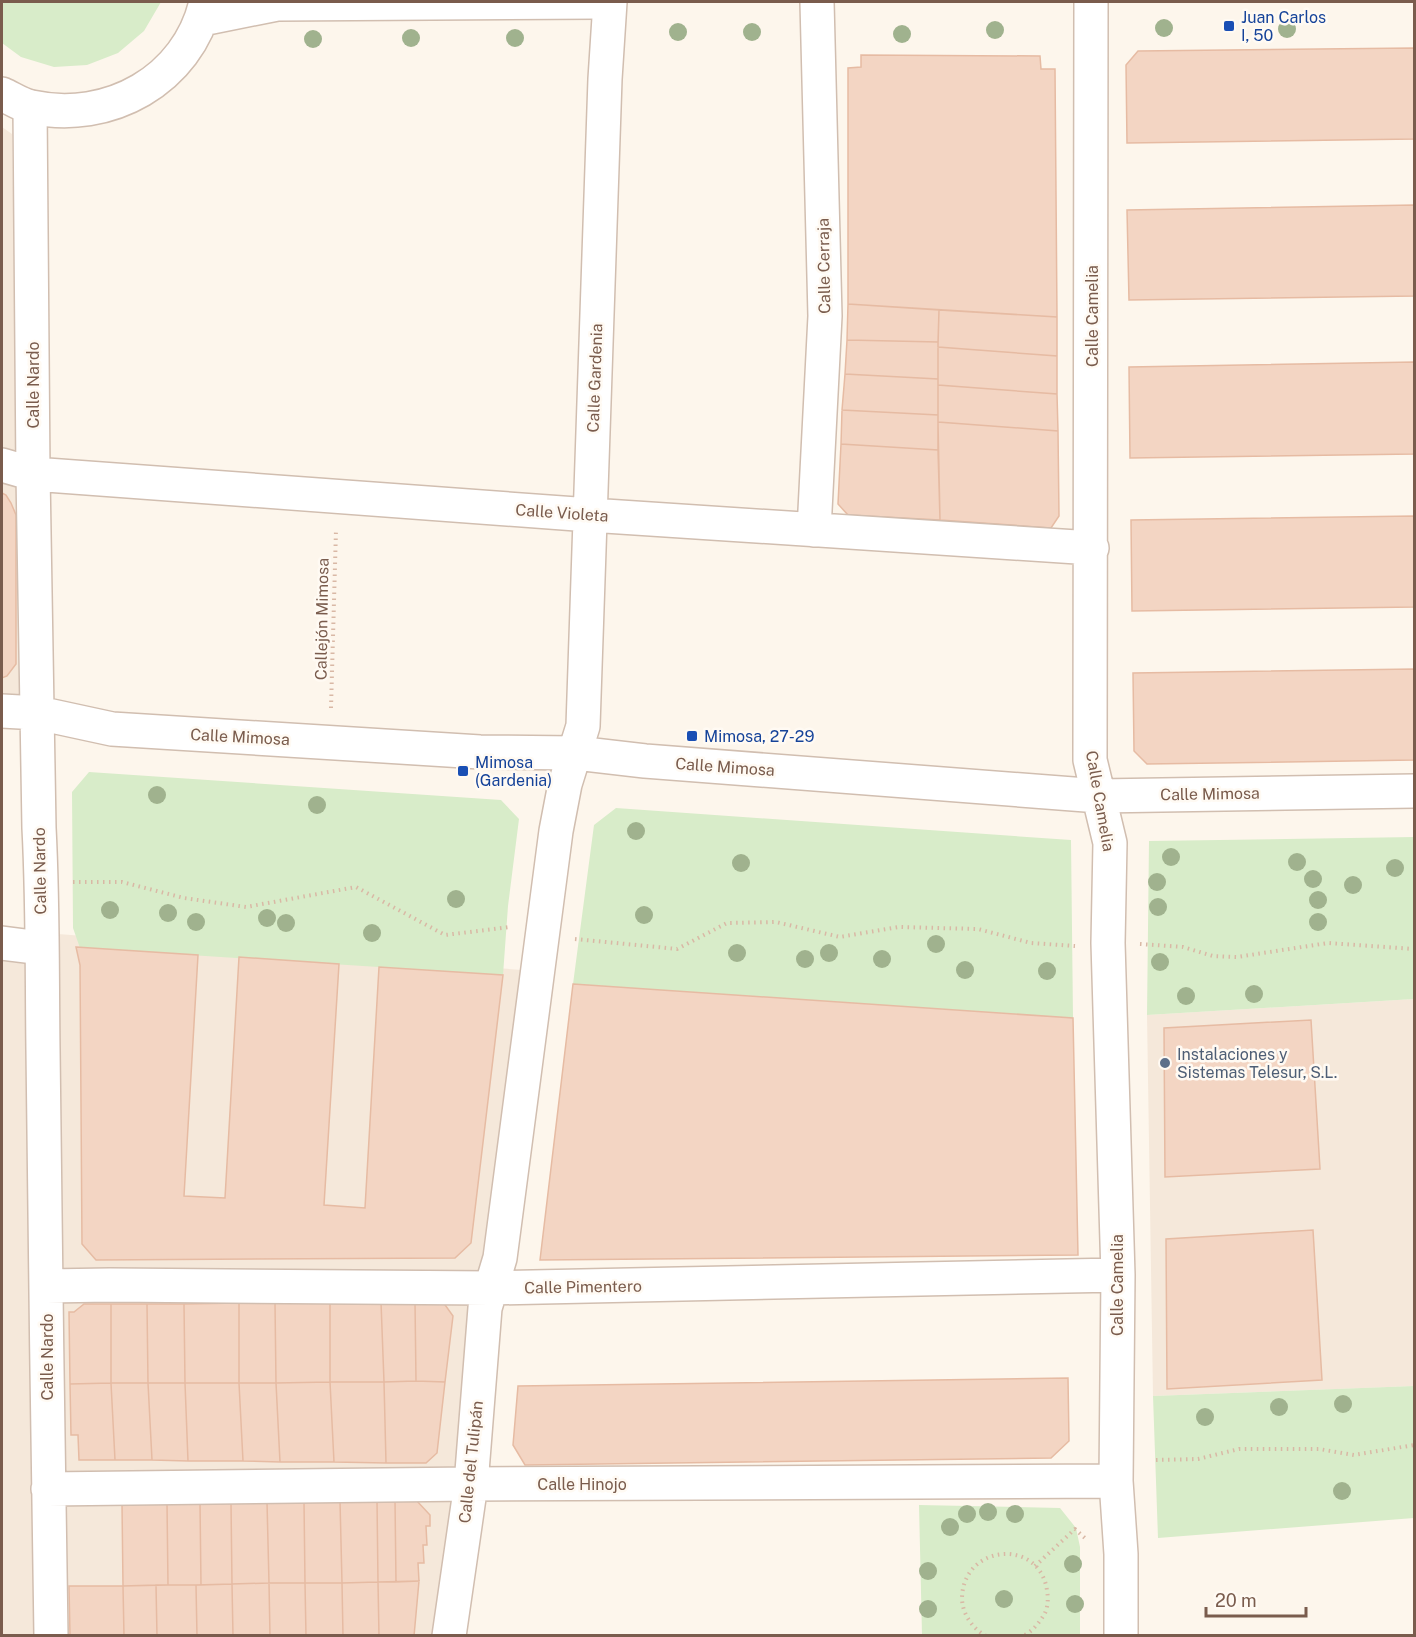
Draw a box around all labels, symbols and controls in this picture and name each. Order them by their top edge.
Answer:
place label: Juan Carlos I, 50 [1241,8,1326,45]
marker: Juan Carlos I, 50 [1222,19,1236,33]
street label: Calle Cerraja [814,218,834,314]
street label: Calle Camelia [1083,265,1102,367]
street label: Calle Gardenia [584,323,606,433]
street label: Calle Nardo [24,341,43,429]
street label: Calle Violeta [515,500,609,526]
street label: Callejón Mimosa [311,558,333,680]
street label: Calle Mimosa [190,725,290,749]
place label: Mimosa, 27-29 [704,727,814,746]
marker: Mimosa, 27-29 [685,729,699,743]
street label: Calle Camelia [1082,749,1118,853]
place label: Mimosa (Gardenia) [475,753,552,790]
street label: Calle Mimosa [675,754,775,780]
marker: Mimosa (Gardenia) [456,764,470,778]
street label: Calle Mimosa [1160,784,1260,804]
street label: Calle Nardo [30,827,50,915]
place label: Instalaciones y Sistemas Telesur, S.L. [1177,1045,1337,1082]
marker: Instalaciones y Sistemas Telesur, S.L. [1158,1056,1172,1070]
street label: Calle Camelia [1108,1234,1127,1336]
street label: Calle Pimentero [524,1276,642,1298]
street label: Calle Nardo [38,1313,57,1401]
street label: Calle del Tulipán [455,1400,487,1524]
street label: Calle Hinojo [537,1475,627,1494]
scale bar [1206,1580,1306,1618]
text: 20 m [1215,1590,1257,1611]

